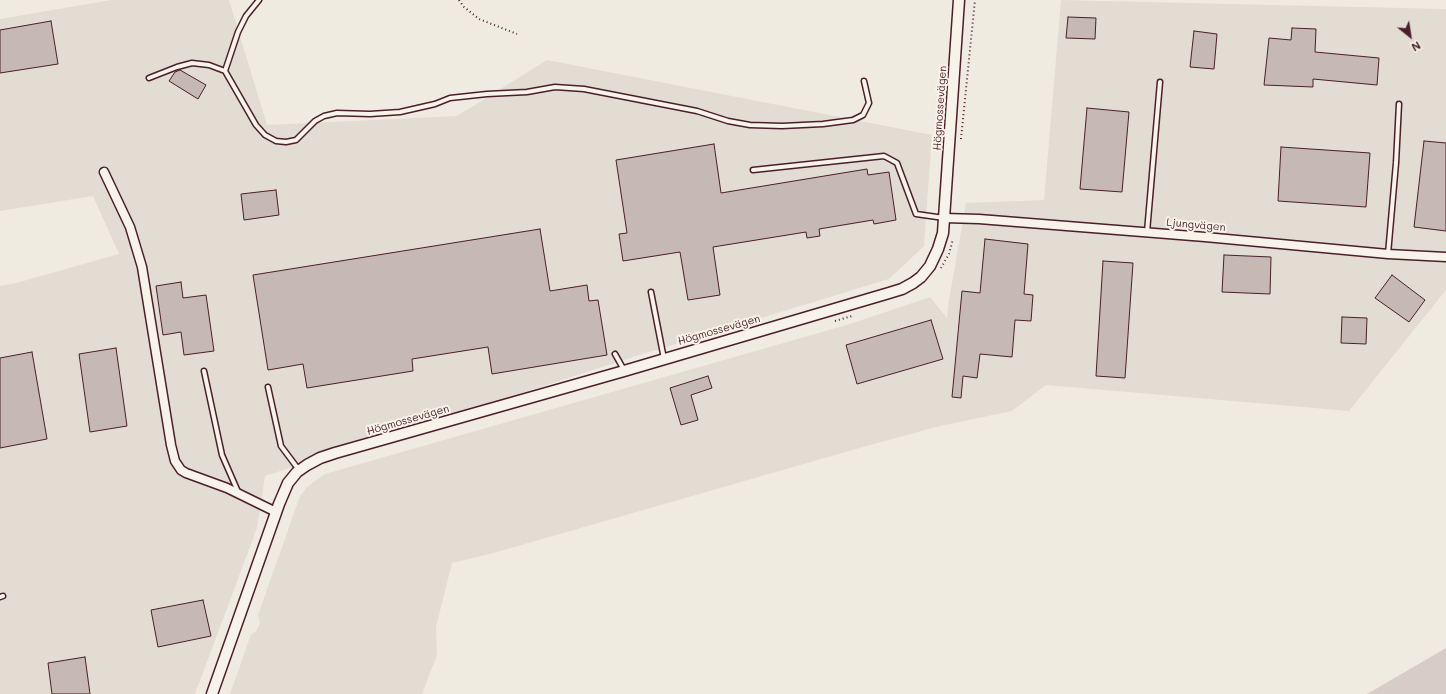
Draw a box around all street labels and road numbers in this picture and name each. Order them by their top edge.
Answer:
street label: Högmossevägen [930,65,950,151]
street label: Ljungvägen [1166,216,1226,234]
street label: Högmossevägen [676,312,762,348]
street label: Högmossevägen [365,402,451,438]

